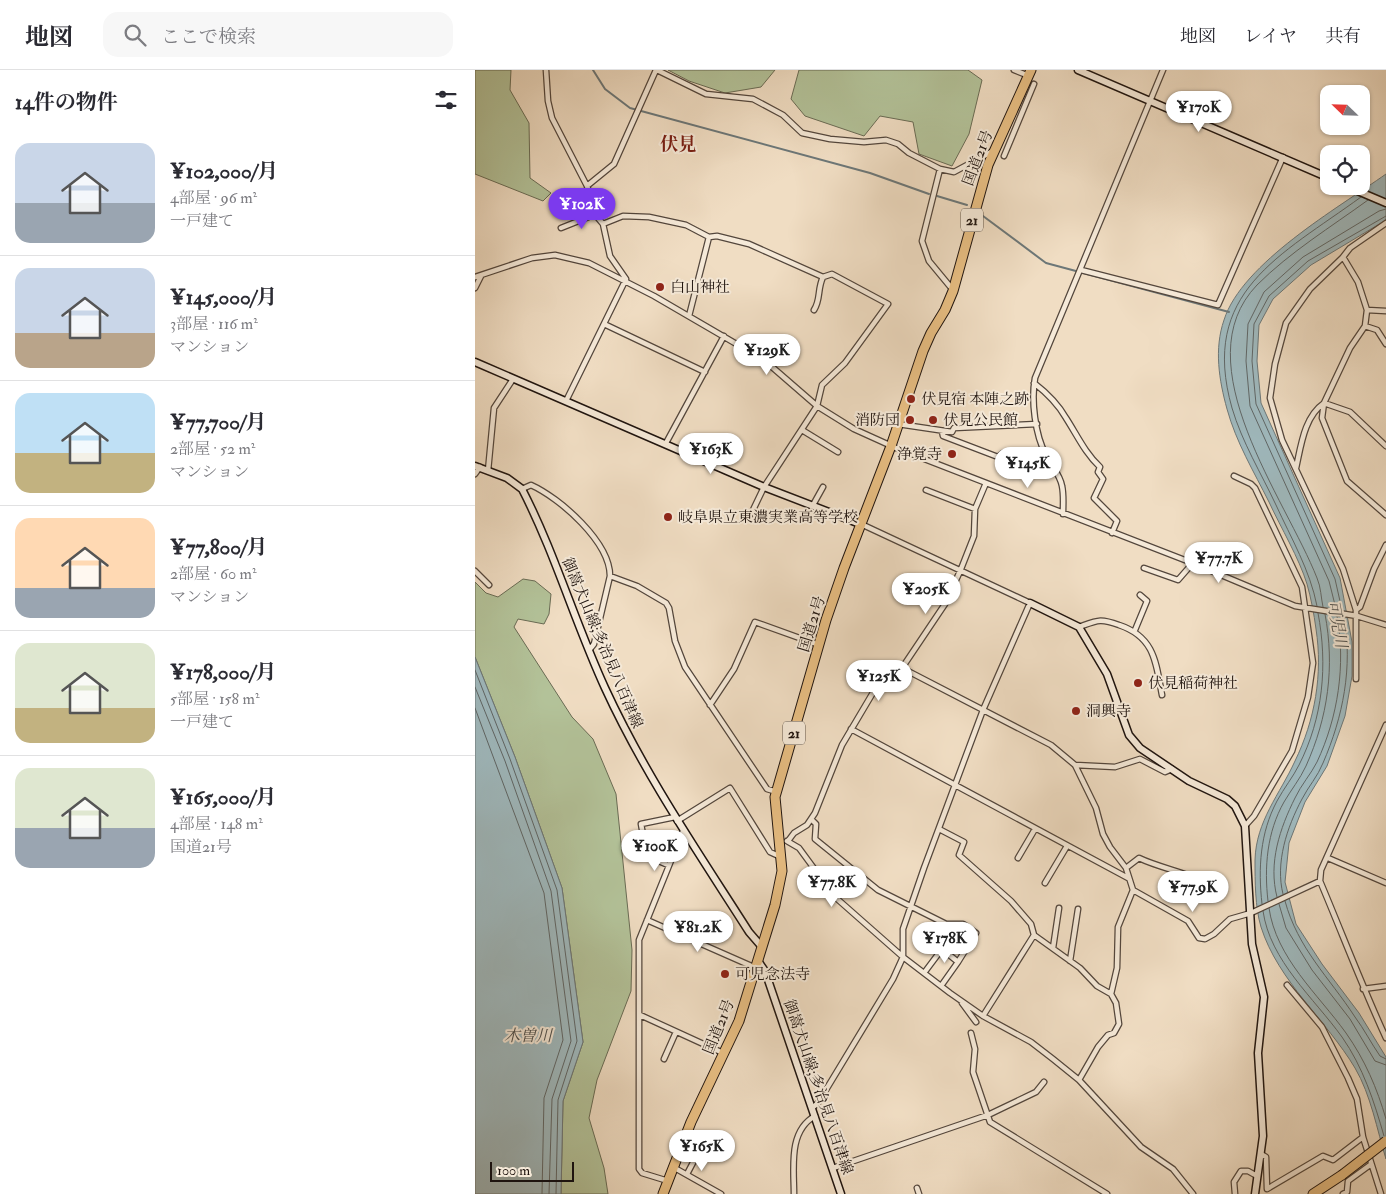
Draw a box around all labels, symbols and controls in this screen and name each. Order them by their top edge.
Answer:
search box [103,12,453,57]
icon: search [121,21,149,49]
text: 地図 [25,22,73,53]
text: ここで検索 [161,25,256,49]
text: 地図 [1180,25,1216,48]
text: レイヤ [1244,25,1297,48]
text: 共有 [1325,25,1361,48]
north arrow [1320,85,1370,135]
map controls [1320,85,1370,195]
icon: filters [432,86,460,114]
text: 14件の物件 [15,89,118,116]
pin: ¥170K [1164,90,1234,133]
text: ¥170K [1177,97,1221,117]
street label: 国道21号 [959,128,997,188]
district label: 伏見 [660,133,696,156]
button: locate [1320,145,1370,195]
text: ¥102,000/月 [170,158,278,185]
icon: home [55,163,115,223]
text: 4部屋 · 96 m² [170,188,257,208]
pin: ¥102K [547,188,617,230]
text: ¥102K [559,194,605,214]
road number: 21 [961,208,983,232]
text: 一戸建て [170,211,234,231]
place label: 白山神社 [670,278,730,297]
marker: 白山神社 [654,281,666,293]
text: ¥145,000/月 [170,284,277,311]
icon: home [55,288,115,348]
text: 3部屋 · 116 m² [170,314,258,334]
pin: ¥129K [732,334,802,376]
text: マンション [170,337,249,357]
text: ¥129K [744,340,790,360]
place label: 伏見宿 本陣之跡 [921,390,1029,409]
marker: 伏見宿 本陣之跡 [905,393,917,405]
text: ¥77,700/月 [170,409,266,436]
place label: 消防団 [855,411,900,430]
place label: 伏見公民館 [943,411,1018,430]
icon: home [55,413,115,473]
marker: 消防団 [904,414,916,426]
marker: 伏見公民館 [927,414,939,426]
pin: ¥163K [676,432,746,475]
text: 2部屋 · 52 m² [170,439,255,459]
text: ¥163K [689,439,733,459]
place label: 浄覚寺 [897,445,942,464]
pin: ¥145K [993,446,1063,489]
marker: 浄覚寺 [946,448,958,460]
text: ¥145K [1006,453,1050,473]
text: マンション [170,462,249,482]
place label: 岐阜県立東濃実業高等学校 [678,508,858,527]
marker: 岐阜県立東濃実業高等学校 [662,511,674,523]
text: ¥77,800/月 [170,534,267,561]
icon: home [55,538,115,598]
pin: ¥77.7K [1178,542,1260,584]
text: ¥77.7K [1195,548,1243,568]
street label: 御嵩犬山線;多治見八百津線 [557,555,647,731]
text: 2部屋 · 60 m² [170,564,257,584]
pin: ¥205K [891,572,961,615]
text: ¥205K [903,579,949,599]
text: マンション [170,587,249,607]
street label: 国道21号 [794,594,830,654]
water label: 可児川 [1323,599,1352,651]
text: ¥178,000/月 [170,659,277,686]
pin: ¥125K [844,660,914,702]
icon: home [55,663,115,723]
text: ¥125K [857,666,901,686]
place label: 伏見稲荷神社 [1148,674,1238,693]
marker: 伏見稲荷神社 [1132,677,1144,689]
text: 5部屋 · 158 m² [170,689,259,709]
place label: 洞興寺 [1086,702,1131,721]
marker: 洞興寺 [1070,705,1082,717]
text: 一戸建て [170,712,234,732]
road number: 21 [783,721,805,744]
text: ¥165,000/月 [170,784,276,811]
icon: home [55,788,115,848]
text: 4部屋 · 148 m² [170,814,263,834]
pin: ¥100K [620,830,690,872]
text: ¥100K [632,836,678,856]
text: 国道21号 [170,837,232,857]
pin: ¥77.8K [791,866,873,908]
pin: ¥77.9K [1152,870,1234,913]
text: ¥77.8K [808,872,856,892]
text: ¥77.9K [1169,877,1217,897]
pin: ¥81.2K [657,910,739,953]
text: ¥81.2K [674,917,722,937]
pin: ¥178K [910,922,980,964]
text: ¥178K [923,928,967,948]
place label: 可児念法寺 [735,965,810,984]
marker: 可児念法寺 [719,968,731,980]
street label: 国道21号 [699,997,739,1057]
street label: 御嵩犬山線;多治見八百津線 [779,997,857,1177]
water label: 木曽川 [504,1026,554,1046]
pin: ¥165K [667,1130,737,1172]
text: ¥165K [680,1136,724,1156]
scale bar [490,1159,574,1182]
text: 100 m [497,1162,530,1179]

